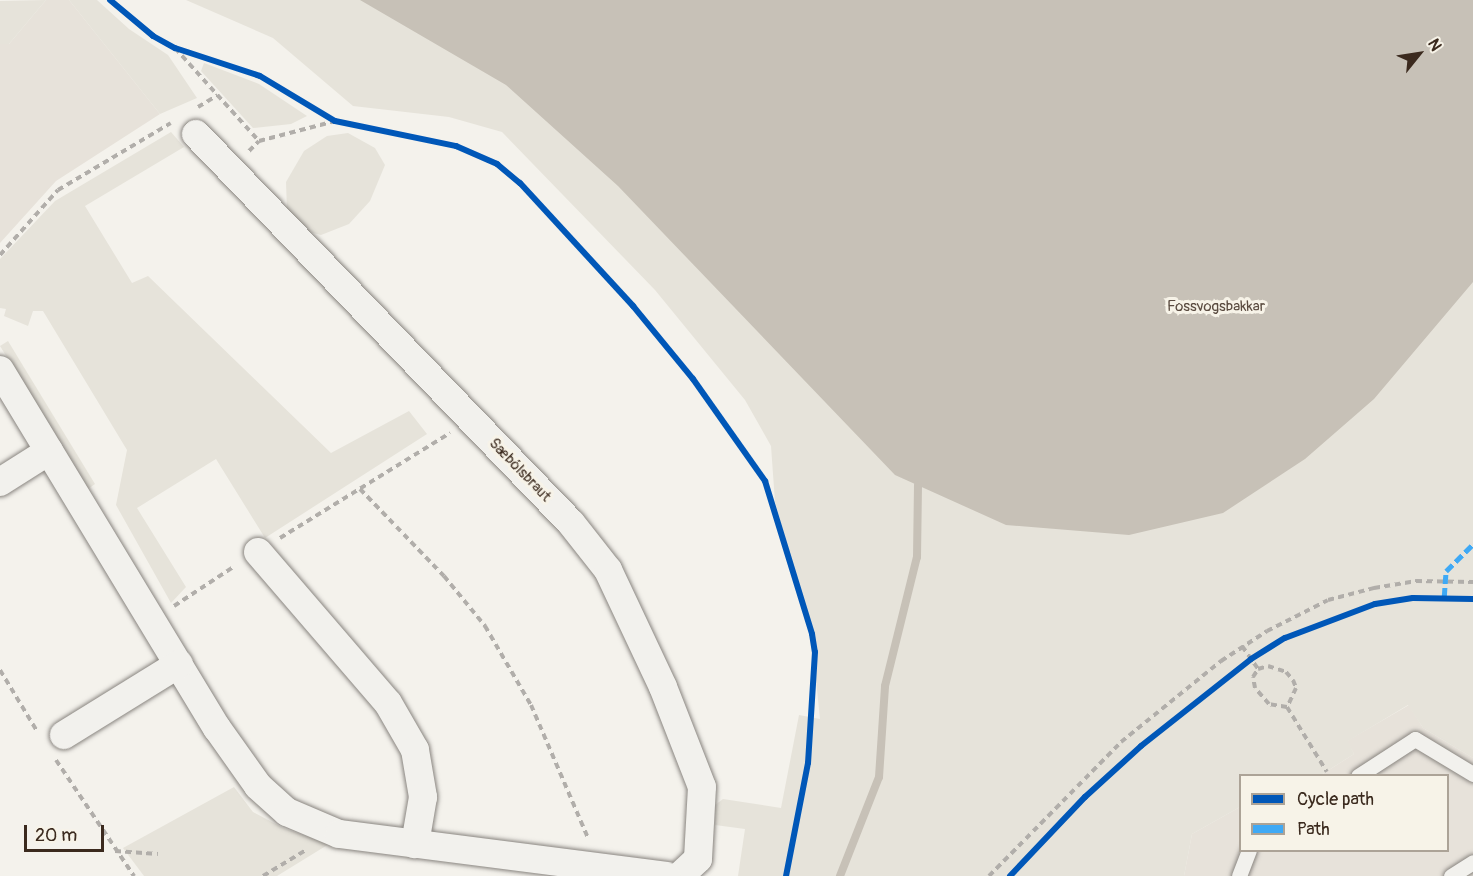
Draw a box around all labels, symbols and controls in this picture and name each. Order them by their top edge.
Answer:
north arrow [1389,24,1449,84]
text: N [1423,35,1446,55]
park label: Fossvogsbakkar [1167,298,1265,316]
street label: Sæbólsbraut [485,435,555,505]
legend [1239,774,1449,852]
text: Cycle path [1297,788,1374,811]
scale bar [27,813,106,851]
text: Path [1297,818,1330,841]
text: 20 m [35,824,77,847]

